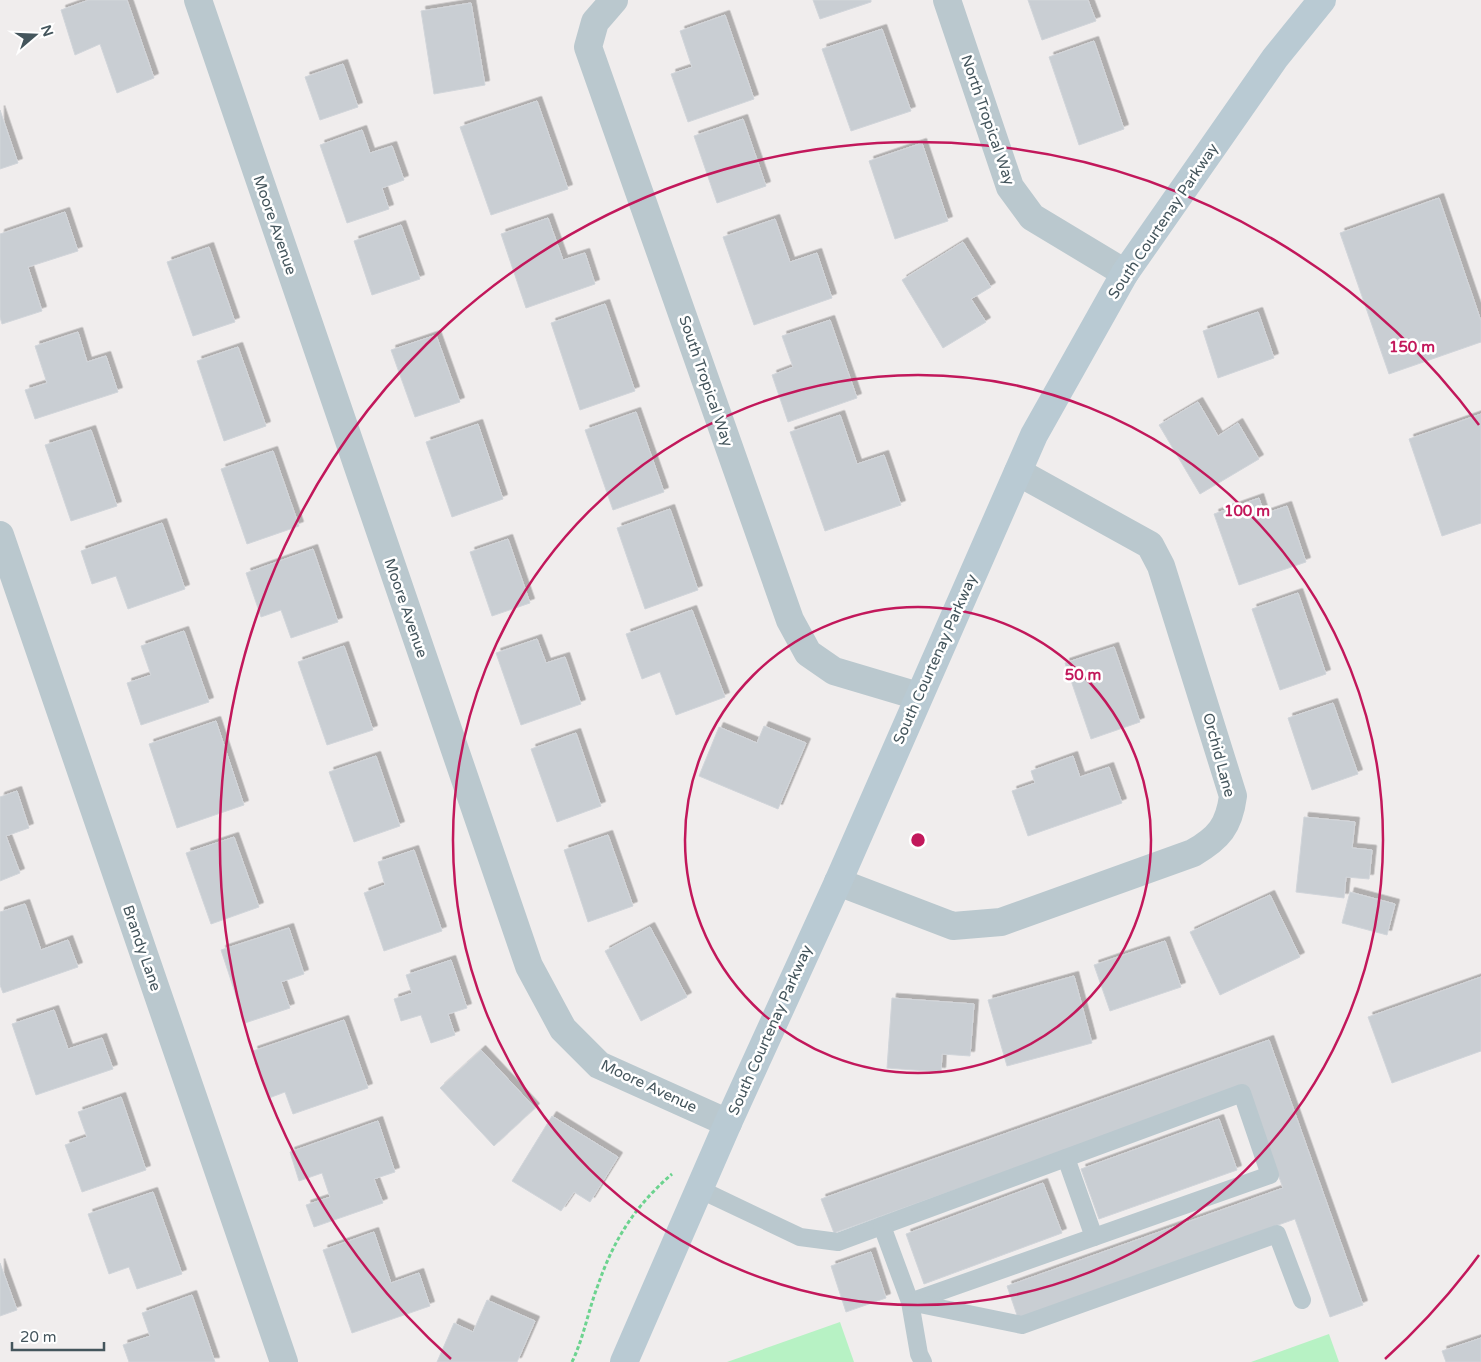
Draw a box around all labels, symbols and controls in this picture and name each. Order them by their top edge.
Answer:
north arrow [10,10,60,60]
text: N [37,23,57,39]
street label: North Tropical Way [957,53,1019,187]
street label: South Courtenay Parkway [1104,140,1222,302]
street label: Moore Avenue [250,173,300,277]
street label: South Tropical Way [675,313,737,449]
text: 150 m [1389,338,1435,356]
text: 100 m [1224,502,1270,520]
street label: Moore Avenue [381,556,431,660]
street label: South Courtenay Parkway [889,571,981,747]
text: 50 m [1065,666,1101,684]
street label: Orchid Lane [1199,711,1239,799]
centre of rings [909,831,927,849]
street label: Brandy Lane [119,903,165,993]
street label: South Courtenay Parkway [724,942,816,1118]
street label: Moore Avenue [598,1056,700,1116]
scale bar [12,1320,105,1352]
text: 20 m [20,1328,57,1346]

